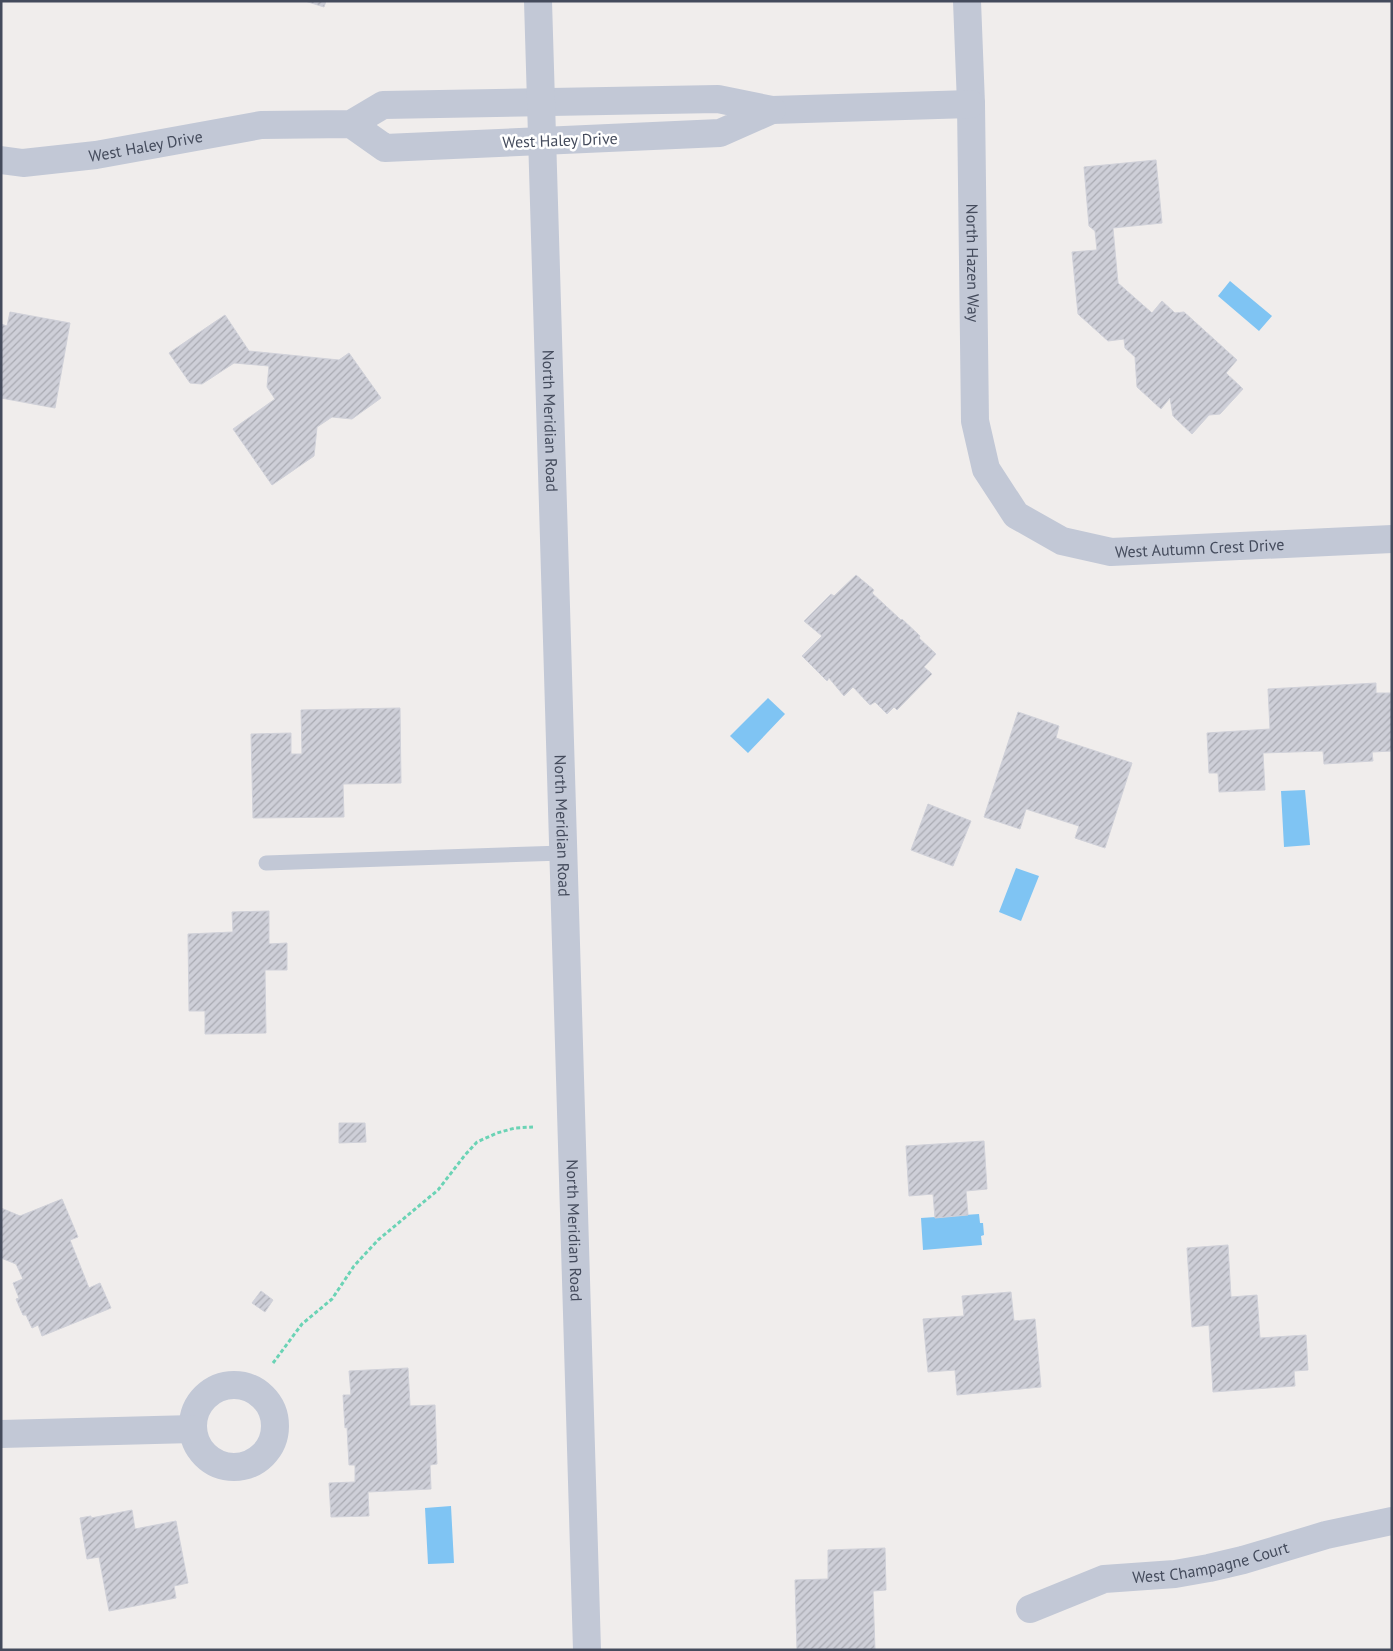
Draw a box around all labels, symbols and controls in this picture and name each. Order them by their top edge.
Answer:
street label: West Haley Drive [88,126,204,166]
street label: West Haley Drive [502,128,618,152]
street label: North Hazen Way [962,204,984,323]
street label: North Meridian Road [538,350,563,492]
street label: West Autumn Crest Drive [1114,534,1285,562]
street label: North Meridian Road [550,754,575,897]
street label: North Meridian Road [562,1159,587,1302]
street label: West Champagne Court [1132,1537,1292,1587]

